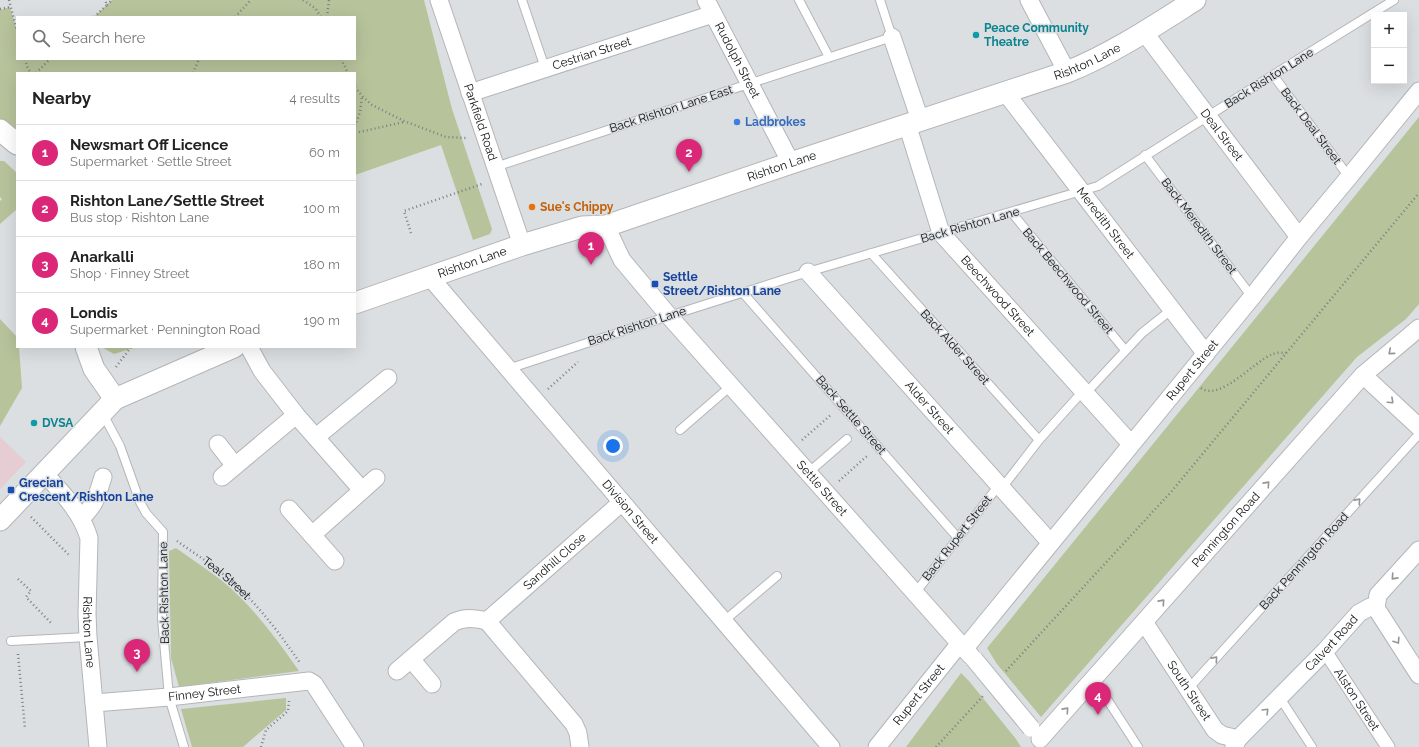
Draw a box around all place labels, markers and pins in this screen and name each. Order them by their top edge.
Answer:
place label: Peace Community Theatre [984,21,1089,49]
marker: Peace Community Theatre [971,30,981,40]
place label: Ladbrokes [745,115,806,129]
marker: Ladbrokes [732,117,742,127]
pin: 2 [676,139,702,172]
place label: Sue's Chippy [540,200,614,214]
marker: Sue's Chippy [527,202,537,212]
pin: 1 [578,232,604,265]
place label: Settle Street/Rishton Lane [663,270,781,298]
marker: Settle Street/Rishton Lane [650,279,660,289]
place label: DVSA [42,416,74,430]
marker: DVSA [29,418,39,428]
place label: Grecian Crescent/Rishton Lane [19,476,153,504]
marker: Grecian Crescent/Rishton Lane [6,485,16,495]
pin: 3 [124,639,150,672]
pin: 4 [1085,682,1111,715]

